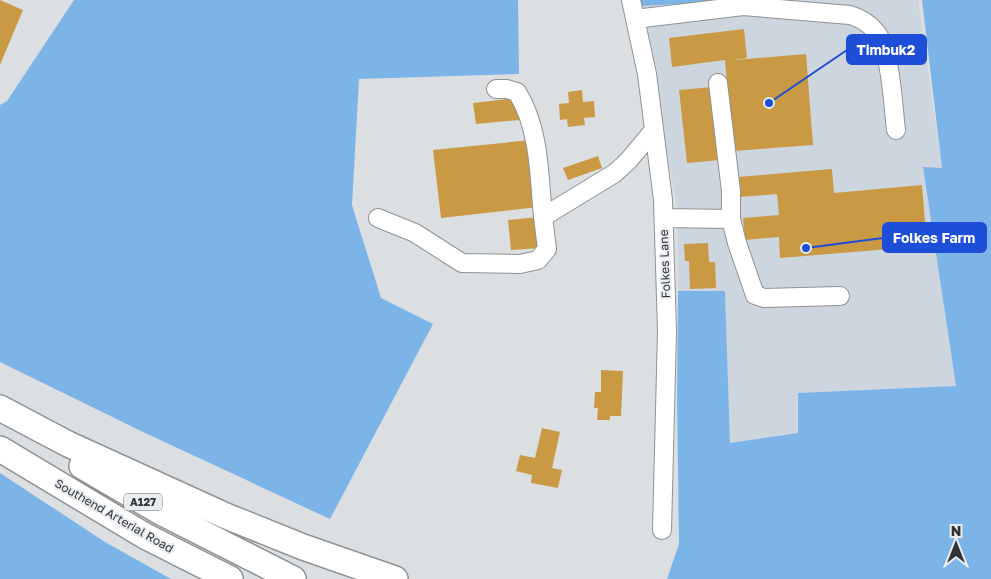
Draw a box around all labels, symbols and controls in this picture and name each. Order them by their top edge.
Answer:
callout: Timbuk2 [847,35,926,64]
text: Timbuk2 [857,41,916,58]
callout: Folkes Farm [883,223,986,252]
street label: Folkes Lane [656,229,673,299]
text: Folkes Farm [893,229,975,246]
street label: Southend Arterial Road [52,475,176,556]
road number: A127 [124,494,162,511]
north arrow [931,519,981,569]
text: N [951,522,961,539]

